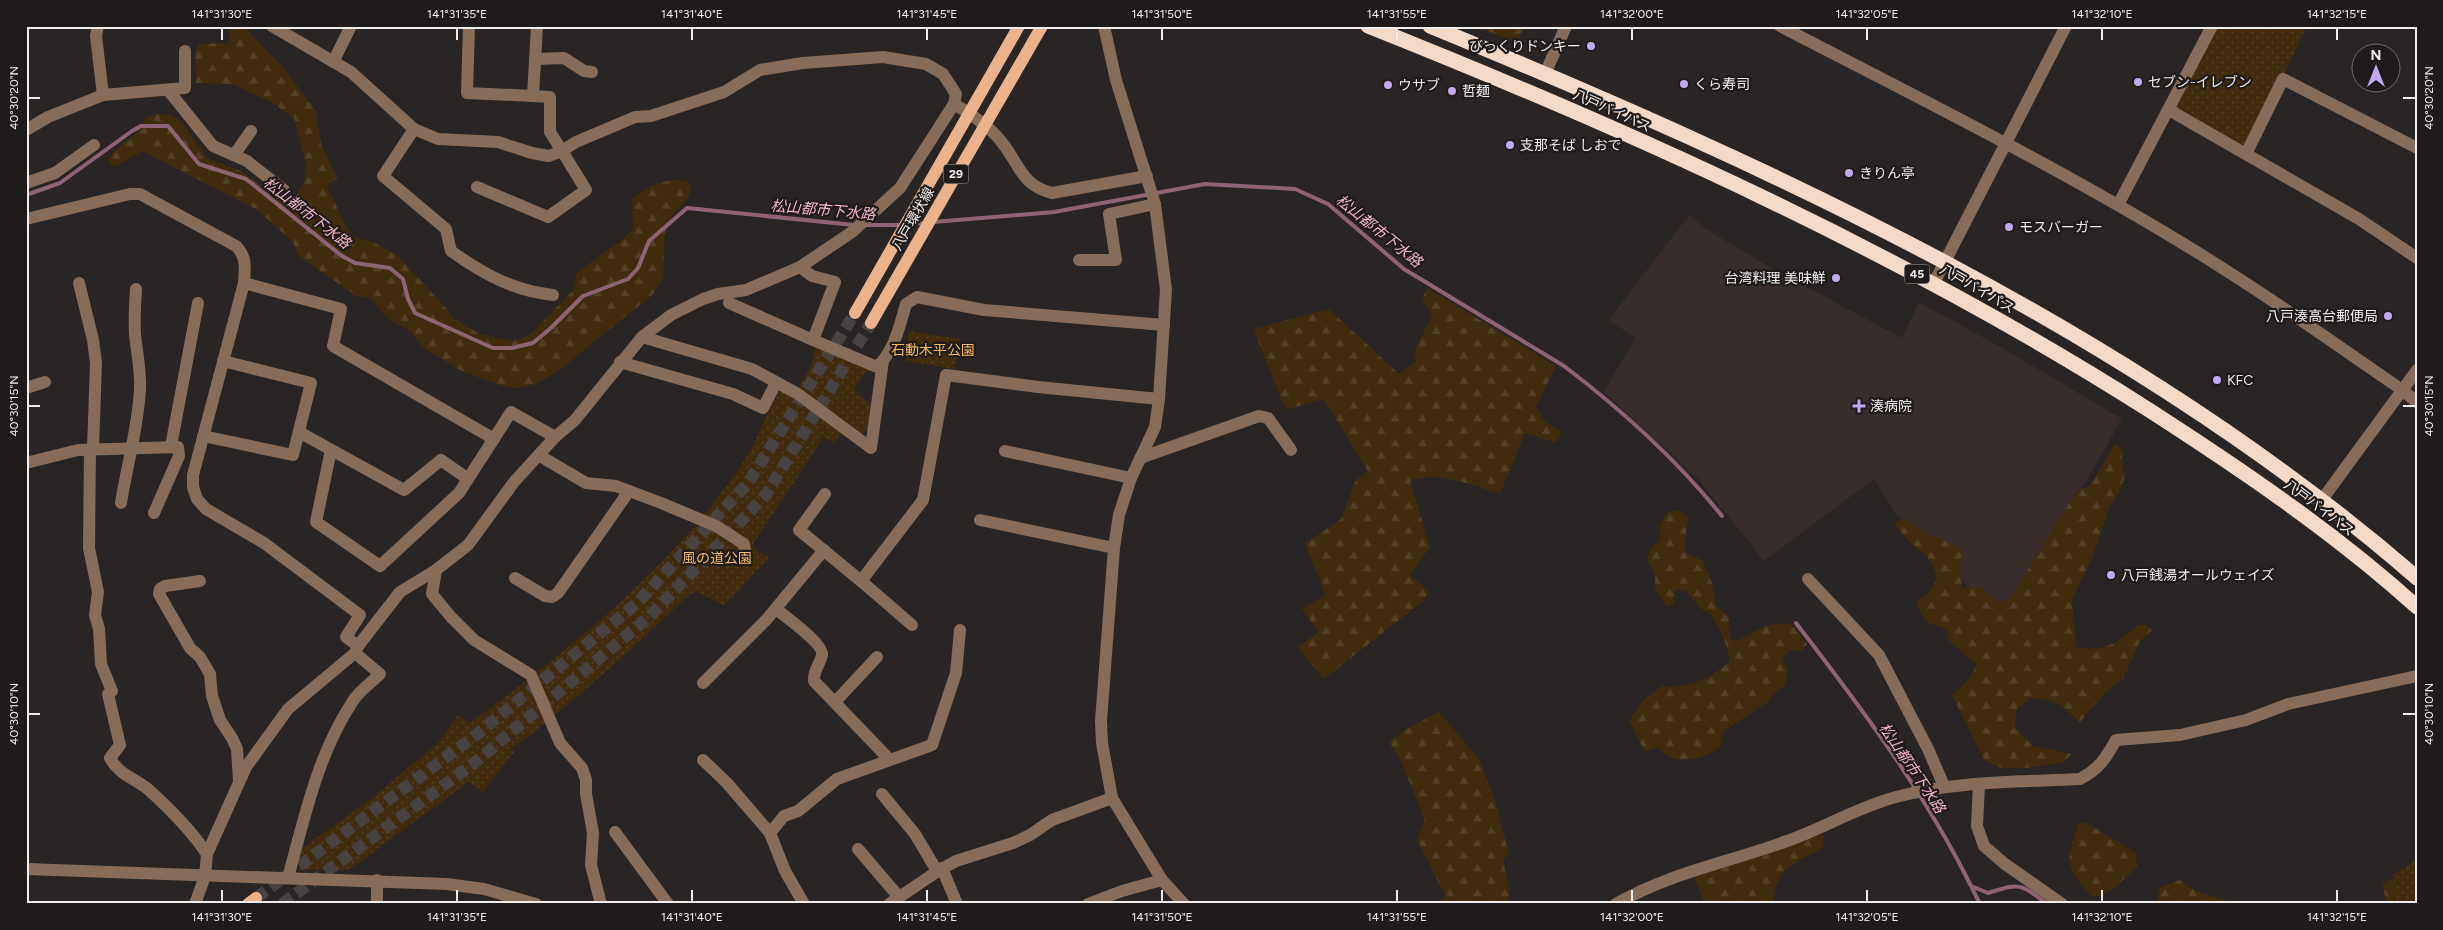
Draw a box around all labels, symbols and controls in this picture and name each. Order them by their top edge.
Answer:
text: 141°31'30"E [192,7,252,21]
text: 141°31'35"E [427,7,487,21]
text: 141°31'40"E [661,7,723,21]
text: 141°31'45"E [897,7,957,21]
text: 141°31'50"E [1131,7,1193,21]
text: 141°31'55"E [1367,7,1427,21]
text: 141°32'00"E [1600,7,1664,21]
text: 141°32'05"E [1836,7,1898,21]
text: 141°32'10"E [2071,7,2133,21]
text: 141°32'15"E [2307,7,2367,21]
place label: びっくりドンキー [1469,38,1581,55]
marker: びっくりドンキー [1585,40,1597,52]
north arrow [2350,42,2400,92]
text: N [2371,47,2381,64]
text: 40°30'20"N [7,66,21,130]
text: 40°30'20"N [2422,66,2436,130]
place label: セブン-イレブン [2148,74,2252,91]
place label: くら寿司 [1694,76,1750,93]
marker: セブン-イレブン [2132,76,2144,88]
place label: ウサブ [1398,77,1440,94]
marker: くら寿司 [1678,78,1690,90]
marker: ウサブ [1382,79,1394,91]
place label: 哲麺 [1462,83,1490,100]
marker: 哲麺 [1446,85,1458,97]
street label: 八戸バイパス [1570,86,1654,136]
place label: 支那そば しおで [1520,137,1621,154]
marker: 支那そば しおで [1504,139,1516,151]
road number: 29 [944,164,968,183]
place label: きりん亭 [1859,165,1915,182]
marker: きりん亭 [1843,167,1855,179]
water label: 松山都市下水路 [260,174,355,254]
street label: 八戸環状線 [888,184,938,254]
water label: 松山都市下水路 [1333,191,1427,272]
water label: 松山都市下水路 [770,196,878,224]
place label: モスバーガー [2019,219,2103,236]
marker: モスバーガー [2003,221,2015,233]
street label: 八戸バイパス [1936,261,2018,317]
road number: 45 [1904,264,1930,284]
place label: 台湾料理 美味鮮 [1725,270,1826,287]
marker: 台湾料理 美味鮮 [1830,272,1842,284]
place label: 八戸湊高台郵便局 [2266,308,2378,325]
marker: 八戸湊高台郵便局 [2382,310,2394,322]
park label: 石動木平公園 [891,342,975,359]
place label: KFC [2227,372,2253,389]
marker: KFC [2211,374,2223,386]
text: 40°30'15"N [7,375,21,437]
text: 40°30'15"N [2422,375,2436,437]
place label: 湊病院 [1870,398,1912,415]
marker: 湊病院 [1852,399,1866,413]
street label: 八戸バイパス [2280,476,2358,540]
park label: 風の道公園 [682,550,752,567]
place label: 八戸銭湯オールウェイズ [2121,567,2275,584]
marker: 八戸銭湯オールウェイズ [2105,569,2117,581]
text: 40°30'10"N [7,683,21,745]
text: 40°30'10"N [2422,683,2436,745]
water label: 松山都市下水路 [1875,719,1950,818]
text: 141°31'30"E [192,910,252,924]
text: 141°31'35"E [427,910,487,924]
text: 141°31'40"E [661,910,723,924]
text: 141°31'45"E [897,910,957,924]
text: 141°31'50"E [1131,910,1193,924]
text: 141°31'55"E [1367,910,1427,924]
text: 141°32'00"E [1600,910,1664,924]
text: 141°32'05"E [1836,910,1898,924]
text: 141°32'10"E [2071,910,2133,924]
text: 141°32'15"E [2307,910,2367,924]

